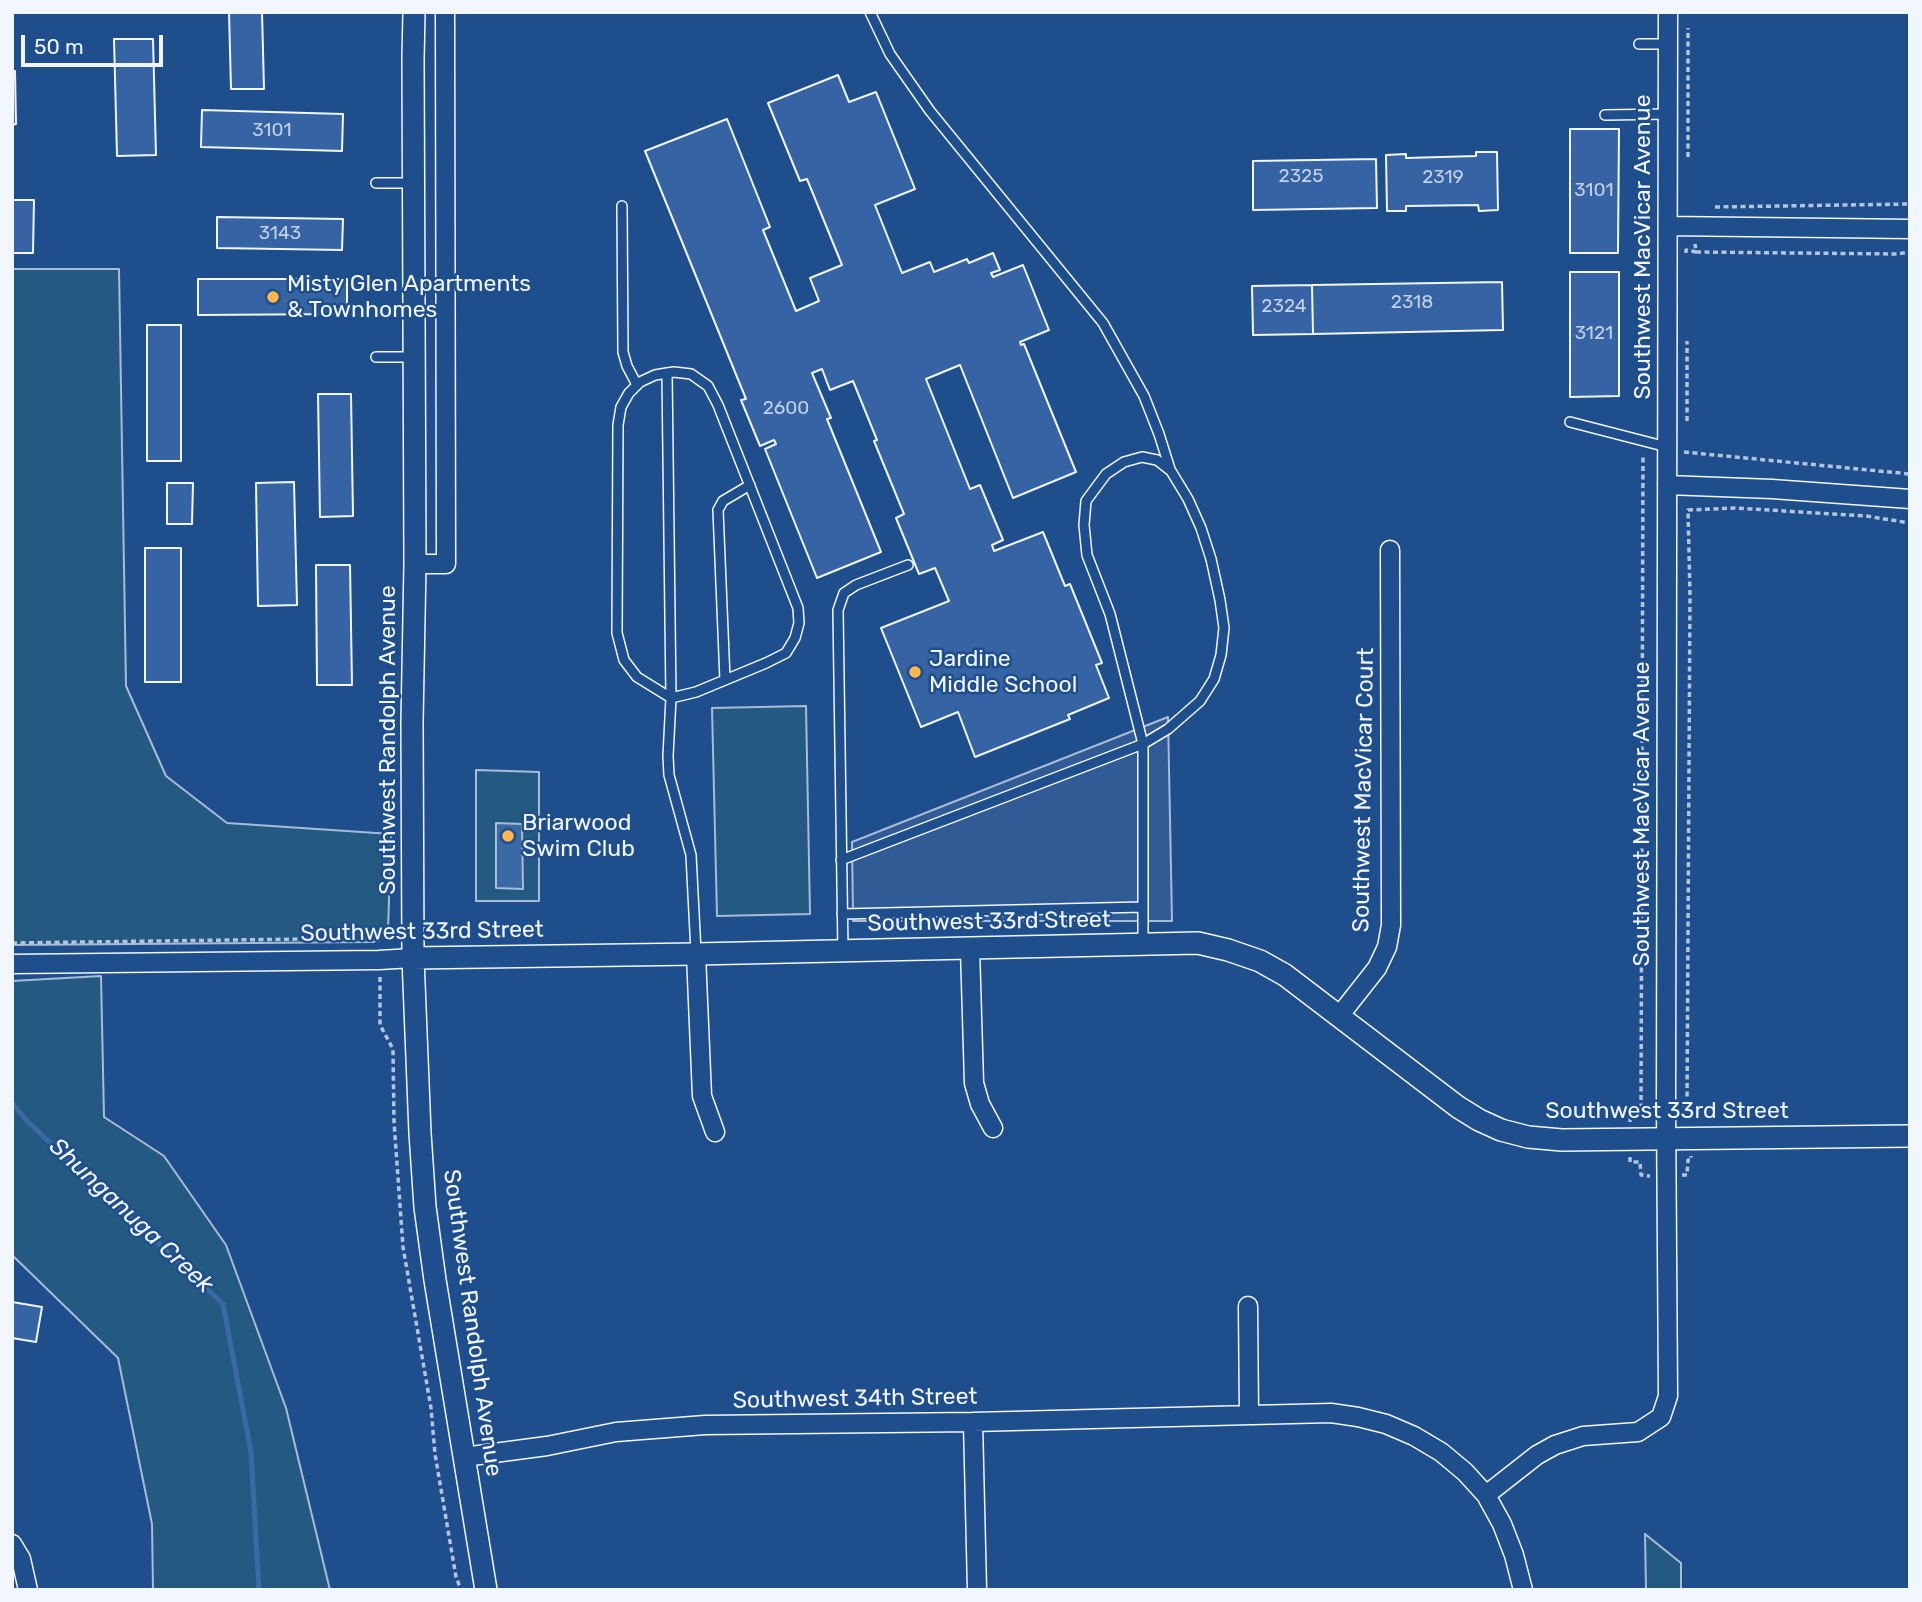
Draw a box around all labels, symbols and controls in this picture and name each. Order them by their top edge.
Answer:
scale bar [24,21,166,65]
text: 50 m [34,34,84,59]
street label: Southwest MacVicar Avenue [1629,94,1657,400]
house number: 3101 [252,120,292,142]
house number: 2325 [1278,166,1324,188]
house number: 2319 [1422,167,1464,189]
house number: 3101 [1574,180,1614,202]
house number: 3143 [259,223,301,245]
place label: Misty Glen Apartments & Townhomes [287,270,531,324]
marker: Misty Glen Apartments & Townhomes [265,289,281,305]
house number: 2318 [1391,292,1433,314]
house number: 2324 [1261,296,1307,318]
house number: 3121 [1575,323,1613,345]
house number: 2600 [763,398,809,420]
street label: Southwest Randolph Avenue [374,585,402,895]
place label: Jardine Middle School [929,645,1077,699]
street label: Southwest MacVicar Court [1348,647,1380,933]
street label: Southwest MacVicar Avenue [1628,661,1656,967]
marker: Jardine Middle School [907,664,923,680]
place label: Briarwood Swim Club [522,809,635,863]
marker: Briarwood Swim Club [500,828,516,844]
street label: Southwest 33rd Street [867,906,1111,938]
street label: Southwest 33rd Street [300,916,544,948]
street label: Southwest 33rd Street [1545,1097,1789,1125]
water label: Shunganuga Creek [43,1132,219,1300]
street label: Southwest Randolph Avenue [437,1168,507,1478]
street label: Southwest 34th Street [732,1383,978,1415]

